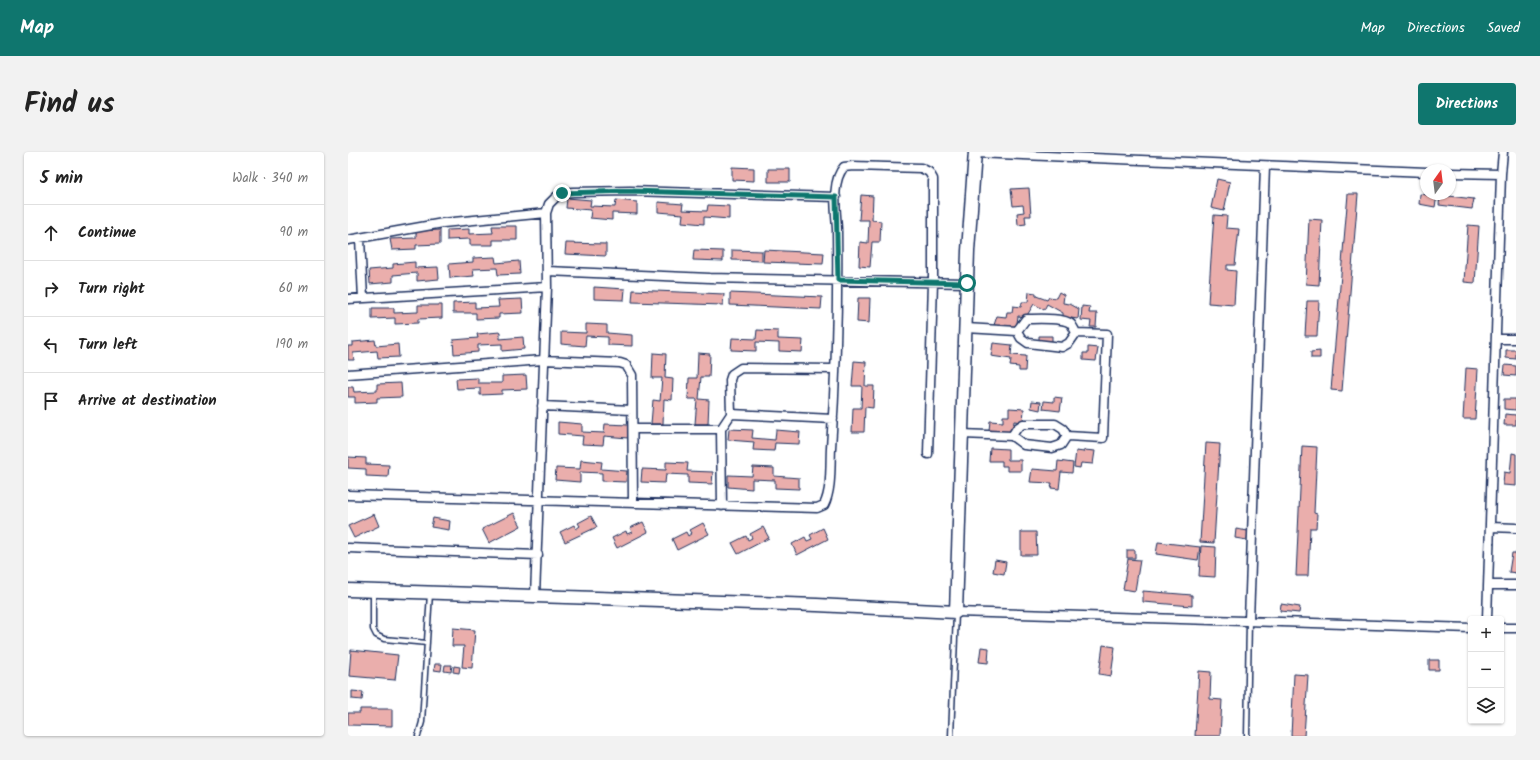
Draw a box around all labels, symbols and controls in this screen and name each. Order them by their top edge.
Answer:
text: Map [20,13,54,43]
text: Map [1360,17,1385,39]
text: Directions [1407,17,1465,39]
text: Saved [1487,17,1520,39]
text: Find us [24,82,115,127]
button: Directions [1418,83,1516,125]
north arrow [1420,164,1456,200]
text: 5 min [40,165,83,192]
text: Walk · 340 m [232,168,308,189]
route end [553,184,571,202]
text: Continue [78,221,136,245]
icon: ahead [40,222,62,244]
text: 90 m [280,222,308,243]
route start [958,274,976,292]
text: Turn right [78,277,145,301]
icon: right [40,278,62,300]
text: 60 m [279,278,308,299]
text: Turn left [78,333,138,357]
icon: left [40,334,62,356]
text: 190 m [276,334,308,355]
text: Arrive at destination [78,389,217,413]
icon: arrive [40,390,62,412]
map controls [1468,616,1504,724]
button: + [1468,616,1504,652]
button: − [1468,652,1504,688]
button: layers [1468,688,1504,724]

